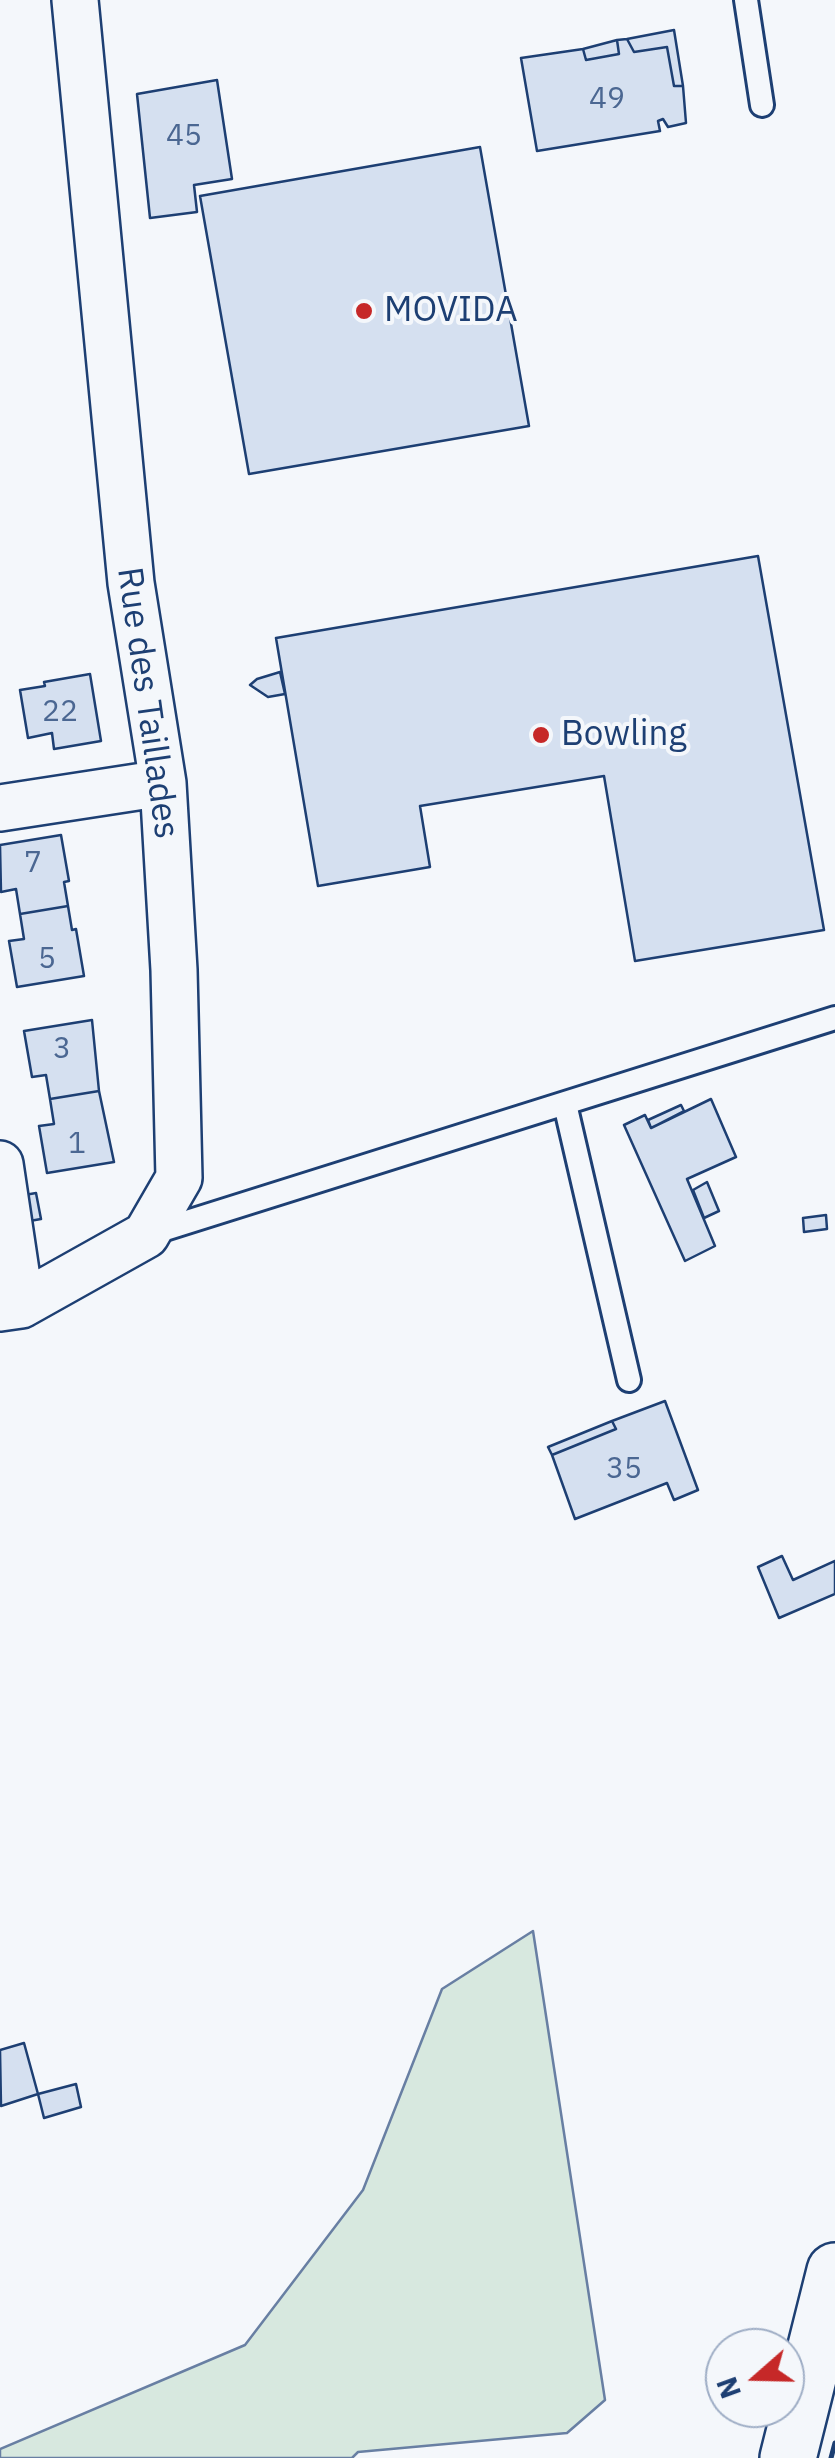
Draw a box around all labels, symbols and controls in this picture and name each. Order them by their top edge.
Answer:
house number: 49 [589,81,625,117]
house number: 45 [166,118,202,154]
place label: MOVIDA [384,290,518,332]
marker: MOVIDA [353,300,375,322]
street label: Rue des Taillades [107,565,187,841]
house number: 22 [42,694,78,730]
place label: Bowling [561,714,687,756]
marker: Bowling [530,724,552,746]
house number: 7 [24,845,42,881]
house number: 5 [38,941,56,977]
house number: 3 [53,1031,71,1067]
house number: 1 [68,1126,86,1162]
house number: 35 [606,1451,642,1487]
north arrow [705,2328,805,2428]
text: N [707,2372,749,2404]

